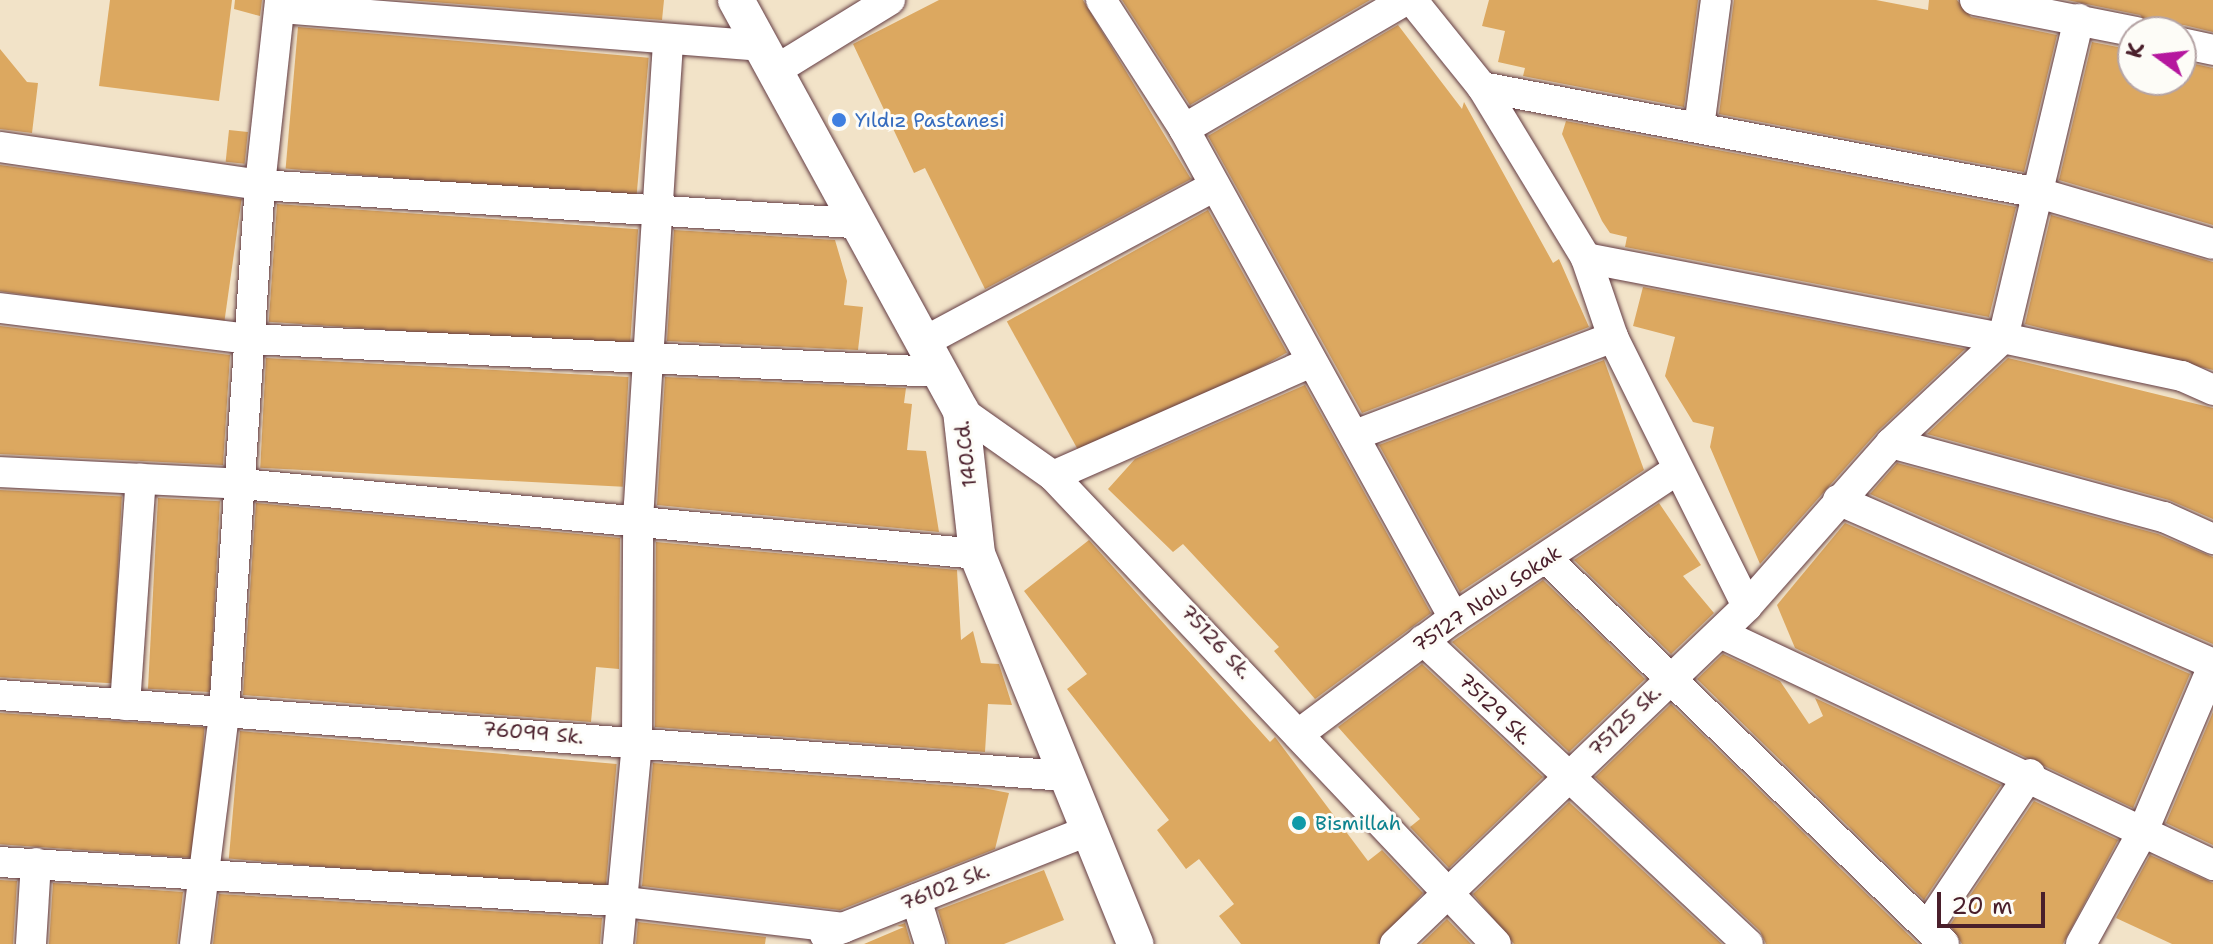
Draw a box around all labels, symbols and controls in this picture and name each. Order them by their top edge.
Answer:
north arrow [2117,16,2197,96]
text: K [2119,39,2151,61]
place label: Yıldız Pastanesi [855,108,1005,132]
marker: Yıldız Pastanesi [830,111,848,129]
street label: 140.Cd. [950,419,982,489]
street label: 75127 Nolu Sokak [1408,540,1566,658]
street label: 75126 Sk. [1175,600,1257,684]
street label: 75129 Sk. [1453,668,1537,750]
street label: 75125 Sk. [1584,680,1666,762]
street label: 76099 Sk. [482,717,584,749]
place label: Bismillah [1315,811,1401,835]
marker: Bismillah [1290,814,1308,832]
street label: 76102 Sk. [897,858,993,916]
scale bar [1941,876,2049,926]
text: 20 m [1951,890,2013,922]

